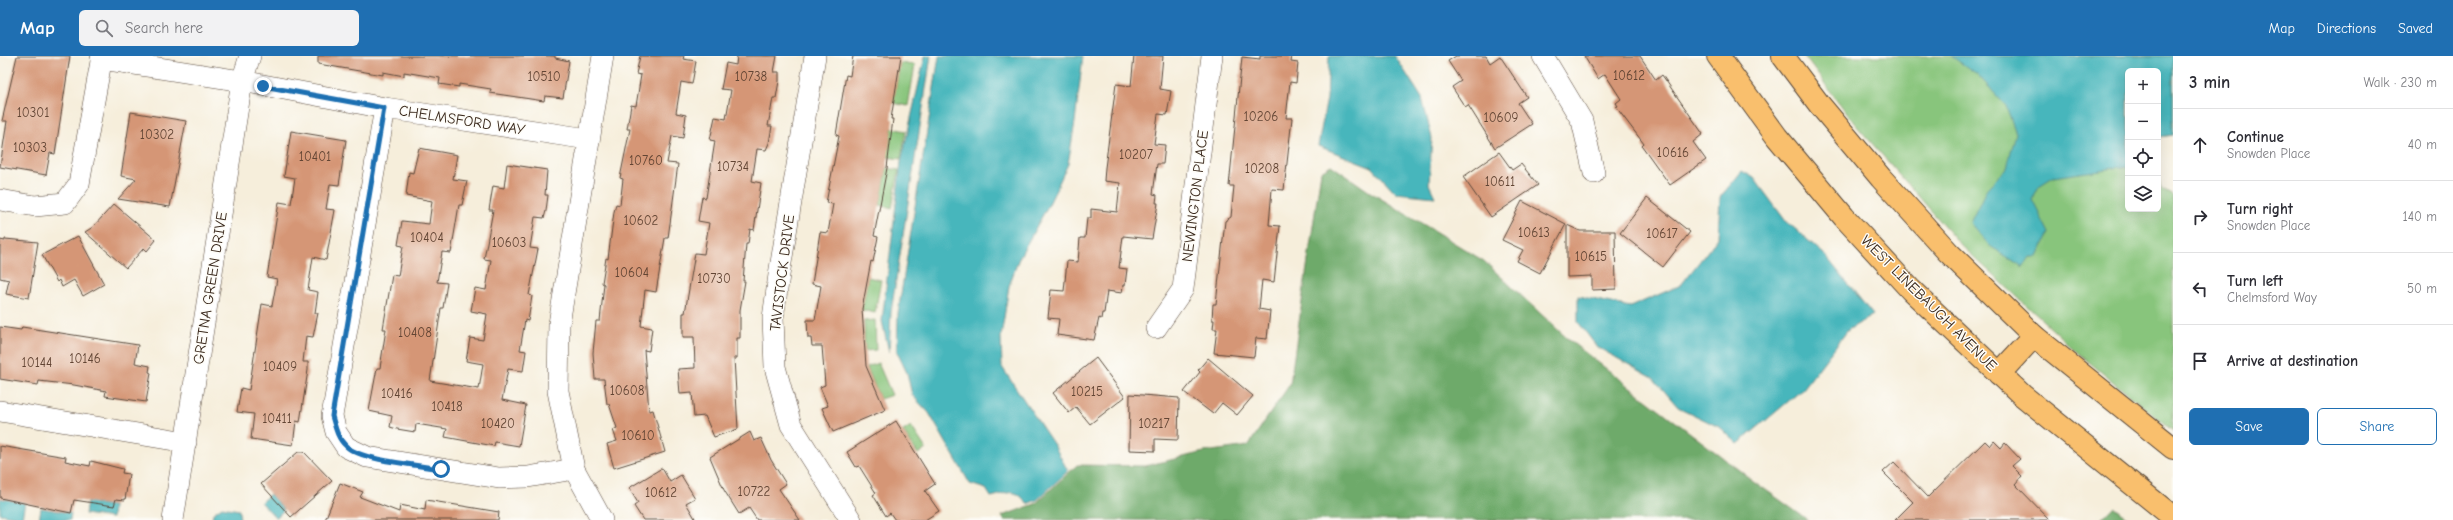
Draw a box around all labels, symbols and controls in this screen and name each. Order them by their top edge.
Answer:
search box [79,10,359,46]
text: Map [20,17,55,39]
icon: search [93,17,115,39]
text: Search here [125,19,203,37]
text: Map [2268,20,2295,37]
text: Directions [2317,20,2376,37]
text: Saved [2398,20,2433,37]
house number: 10612 [1613,68,1645,83]
map controls [2125,68,2161,212]
button: + [2125,68,2161,104]
house number: 10510 [527,69,561,84]
house number: 10738 [735,69,768,84]
text: 3 min [2189,73,2230,92]
text: Walk · 230 m [2363,75,2437,90]
route end [254,77,272,95]
street label: CHELMSFORD WAY [398,101,527,139]
button: − [2125,104,2161,140]
house number: 10301 [17,105,49,120]
house number: 10206 [1244,109,1278,124]
house number: 10609 [1484,110,1519,125]
house number: 10302 [140,127,174,142]
text: Continue [2227,128,2284,146]
street label: NEWINGTON PLACE [1178,129,1212,263]
icon: ahead [2189,134,2211,156]
text: 40 m [2408,137,2437,152]
house number: 10303 [13,140,47,155]
button: locate [2125,140,2161,176]
house number: 10616 [1657,145,1689,160]
text: Snowden Place [2227,146,2310,161]
house number: 10207 [1119,147,1153,162]
house number: 10401 [299,149,331,164]
house number: 10760 [629,153,663,168]
house number: 10734 [717,159,749,174]
house number: 10208 [1245,161,1280,176]
house number: 10611 [1485,174,1515,189]
button: layers [2125,176,2161,212]
text: Turn right [2227,200,2293,218]
icon: right [2189,206,2211,228]
text: 140 m [2403,209,2437,224]
street label: GRETNA GREEN DRIVE [189,210,231,366]
house number: 10602 [624,213,659,228]
street label: TAVISTOCK DRIVE [766,214,798,332]
text: Snowden Place [2227,218,2310,233]
house number: 10613 [1518,225,1550,240]
house number: 10617 [1646,226,1678,241]
house number: 10404 [410,230,444,245]
street label: WEST LINEBAUGH AVENUE [1857,231,2001,375]
house number: 10603 [492,235,526,250]
house number: 10615 [1575,249,1607,264]
house number: 10604 [615,265,649,280]
house number: 10730 [697,271,731,286]
text: Turn left [2227,272,2283,290]
icon: left [2189,278,2211,300]
text: 50 m [2407,281,2437,296]
text: Chelmsford Way [2227,290,2317,305]
house number: 10408 [398,325,432,340]
icon: arrive [2189,350,2211,372]
house number: 10146 [69,351,101,366]
text: Arrive at destination [2227,352,2358,370]
house number: 10144 [22,355,52,370]
house number: 10409 [263,359,297,374]
house number: 10608 [610,383,645,398]
house number: 10215 [1071,384,1103,399]
house number: 10416 [381,386,413,401]
house number: 10418 [431,399,463,414]
button: Save [2189,408,2309,445]
button: Share [2317,408,2437,445]
house number: 10411 [262,411,292,426]
house number: 10420 [481,416,515,431]
house number: 10217 [1138,416,1170,431]
house number: 10610 [621,428,655,443]
route start [432,460,450,478]
house number: 10722 [738,484,771,499]
house number: 10612 [645,485,677,500]

